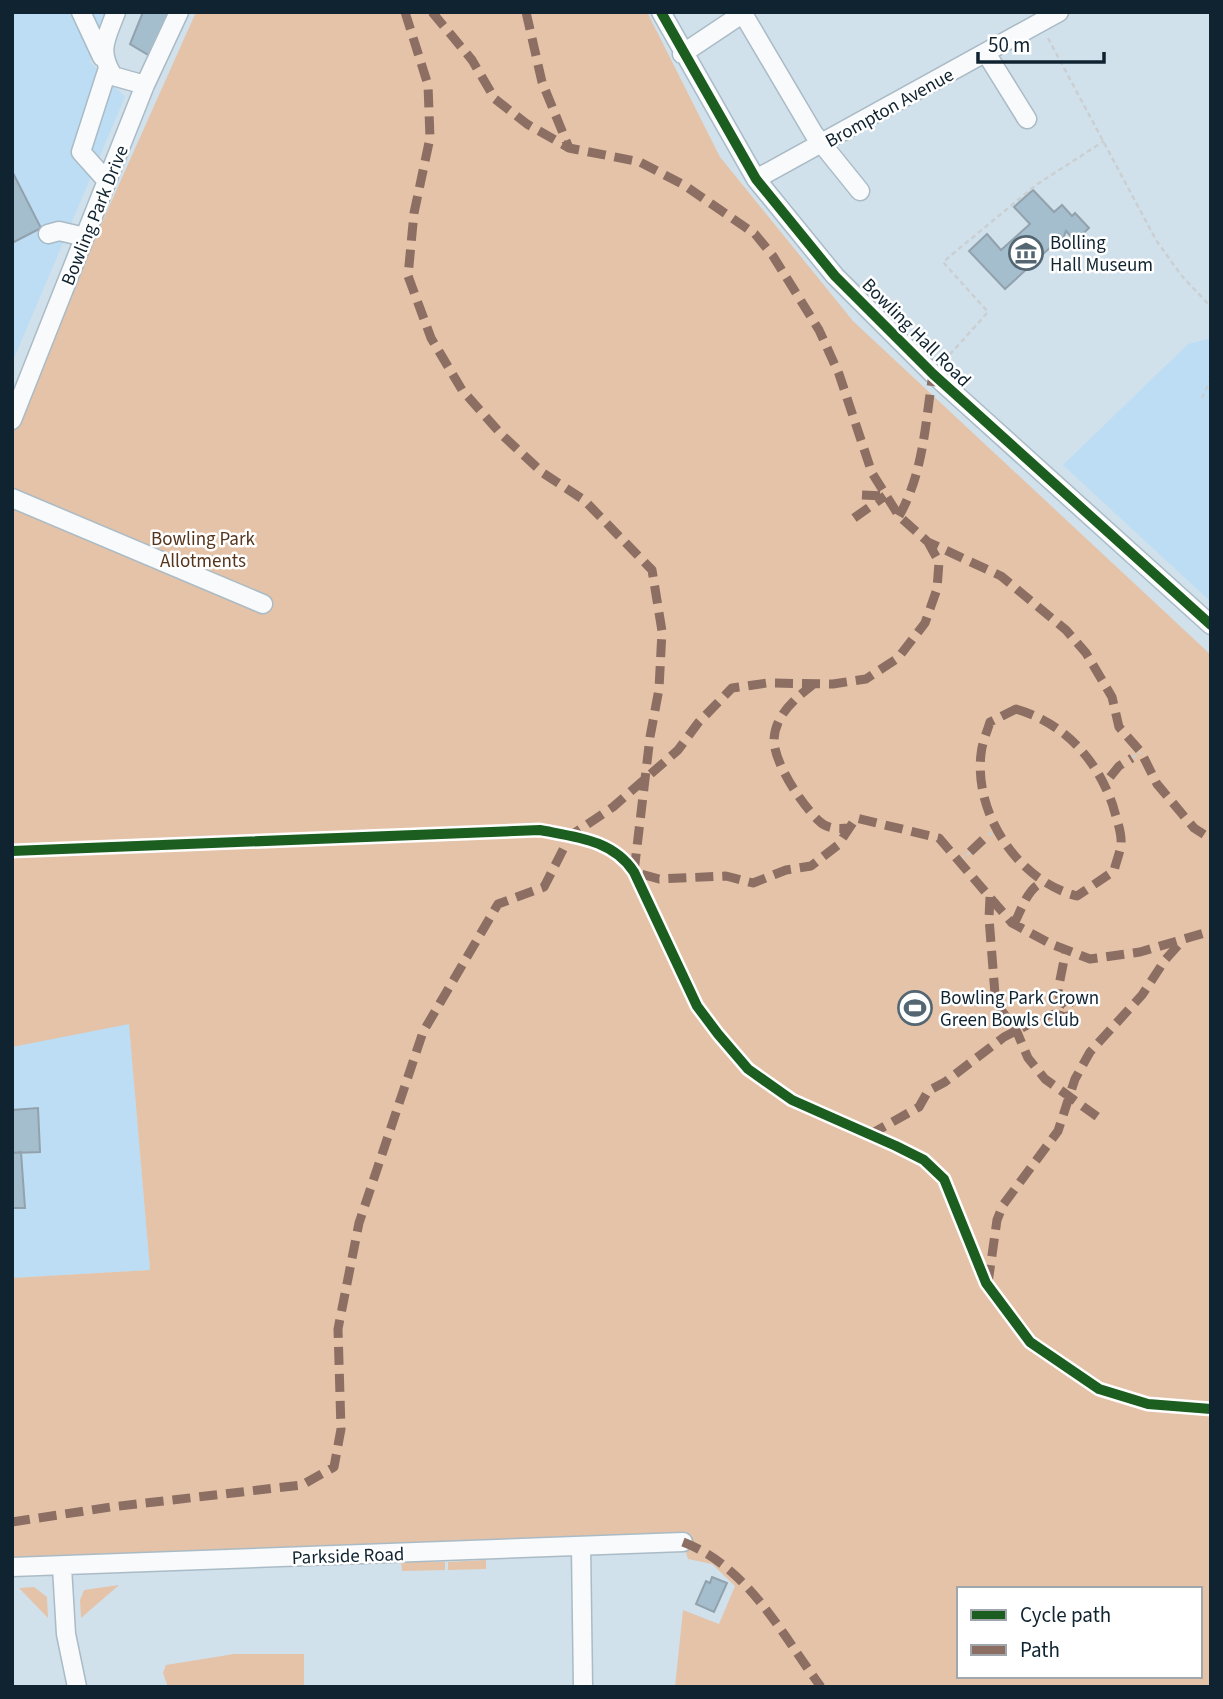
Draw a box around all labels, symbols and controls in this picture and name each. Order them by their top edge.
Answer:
scale bar [978,21,1104,65]
text: 50 m [988,30,1030,60]
street label: Brompton Avenue [821,62,959,155]
street label: Bowling Park Drive [55,141,136,290]
place label: Bolling Hall Museum [1050,230,1153,279]
museum icon: Bolling Hall Museum [1007,234,1045,272]
street label: Bowling Hall Road [855,272,977,394]
park label: Bowling Park Allotments [151,526,256,575]
place label: Bowling Park Crown Green Bowls Club [940,985,1099,1034]
sports icon: Bowling Park Crown Green Bowls Club [896,989,934,1027]
street label: Parkside Road [291,1541,405,1572]
legend [957,1587,1202,1678]
text: Cycle path [1020,1600,1111,1630]
text: Path [1020,1635,1060,1665]

